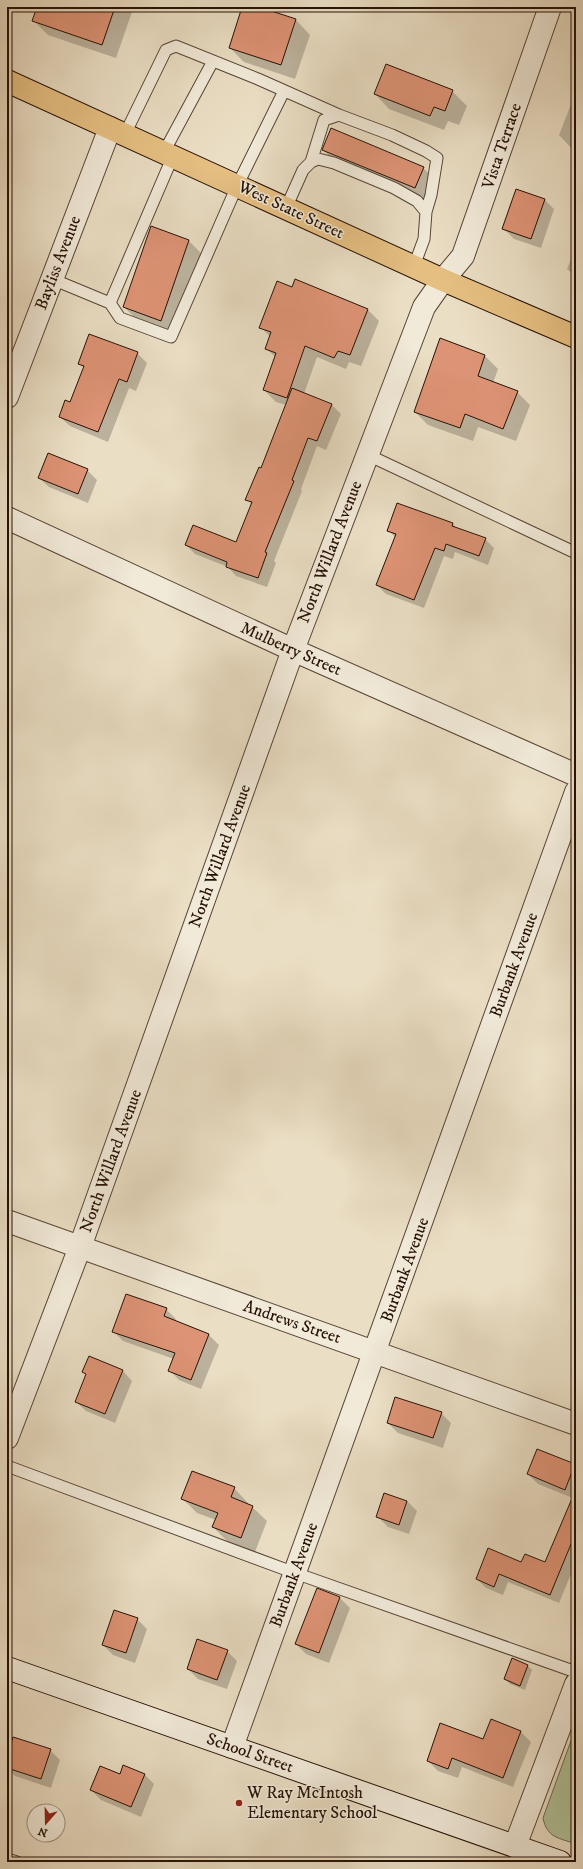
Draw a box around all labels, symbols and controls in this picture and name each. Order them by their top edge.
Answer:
street label: Vista Terrace [477,100,527,193]
street label: West State Street [234,175,348,244]
street label: Bayliss Avenue [30,213,86,313]
street label: North Willard Avenue [293,478,367,626]
street label: Mulberry Street [237,617,345,681]
street label: North Willard Avenue [184,781,256,931]
street label: Burbank Avenue [485,909,543,1021]
street label: North Willard Avenue [75,1086,147,1236]
street label: Burbank Avenue [376,1214,434,1326]
street label: Andrews Street [240,1295,344,1349]
street label: Burbank Avenue [265,1519,323,1631]
street label: School Street [204,1728,297,1778]
place label: W Ray McIntosh Elementary School [246,1782,377,1824]
marker: W Ray McIntosh Elementary School [234,1798,244,1808]
north arrow [26,1803,66,1843]
text: N [36,1823,50,1840]

